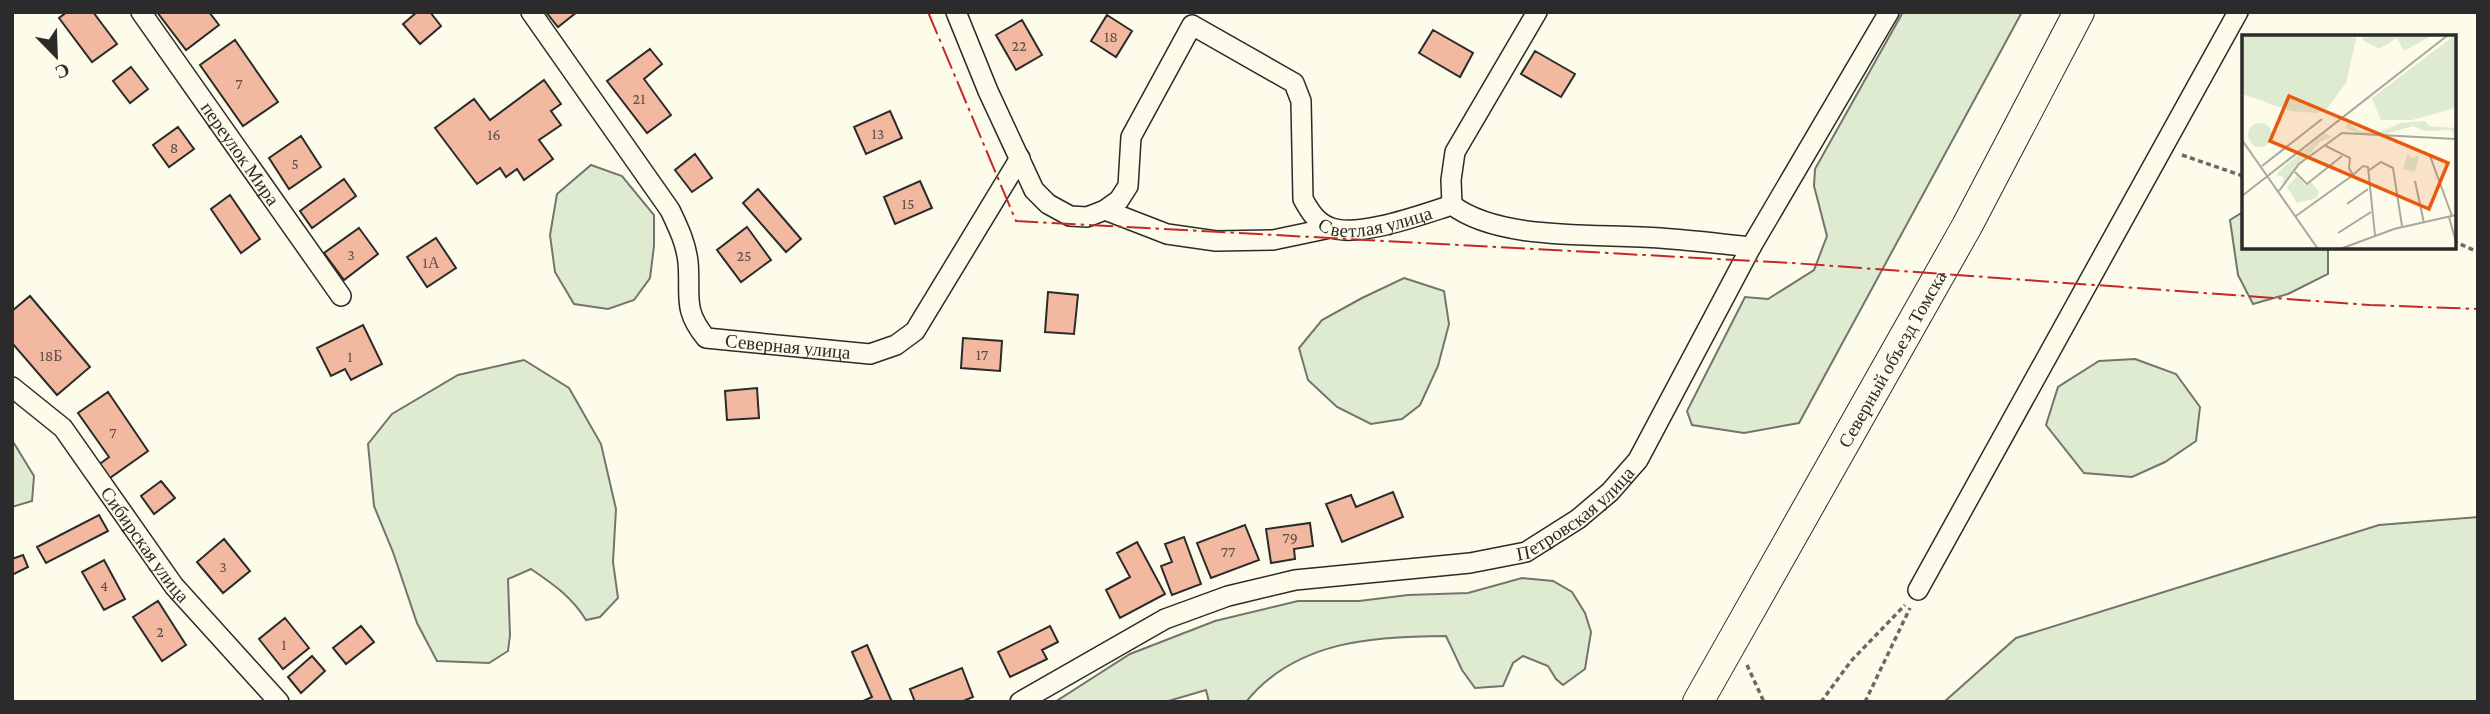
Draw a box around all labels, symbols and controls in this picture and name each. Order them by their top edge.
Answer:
north arrow [21,21,91,91]
house number: 18 [1104,28,1118,45]
inset map [2242,35,2455,248]
house number: 22 [1011,37,1027,54]
text: С [52,59,73,84]
house number: 7 [235,75,243,92]
house number: 21 [633,90,645,107]
street label: переулок Мира [197,98,284,210]
house number: 13 [872,125,884,142]
house number: 16 [487,126,501,143]
house number: 8 [170,139,178,156]
house number: 5 [291,155,299,172]
house number: 15 [902,195,914,212]
street label: Светлая улица [1315,202,1435,241]
house number: 3 [347,246,355,263]
house number: 25 [736,247,752,264]
house number: 1А [423,254,440,271]
street label: Северный объезд Томска [1834,267,1951,451]
street label: Северная улица [724,330,852,363]
house number: 17 [976,346,989,363]
house number: 18Б [39,347,63,364]
house number: 1 [347,348,353,365]
house number: 7 [109,424,117,441]
street label: Петровская улица [1514,462,1639,565]
street label: Сибирская улица [96,483,194,607]
house number: 79 [1282,529,1298,546]
house number: 77 [1221,543,1236,560]
house number: 3 [219,558,227,575]
house number: 4 [100,577,108,594]
house number: 2 [156,623,164,640]
house number: 1 [281,636,287,653]

